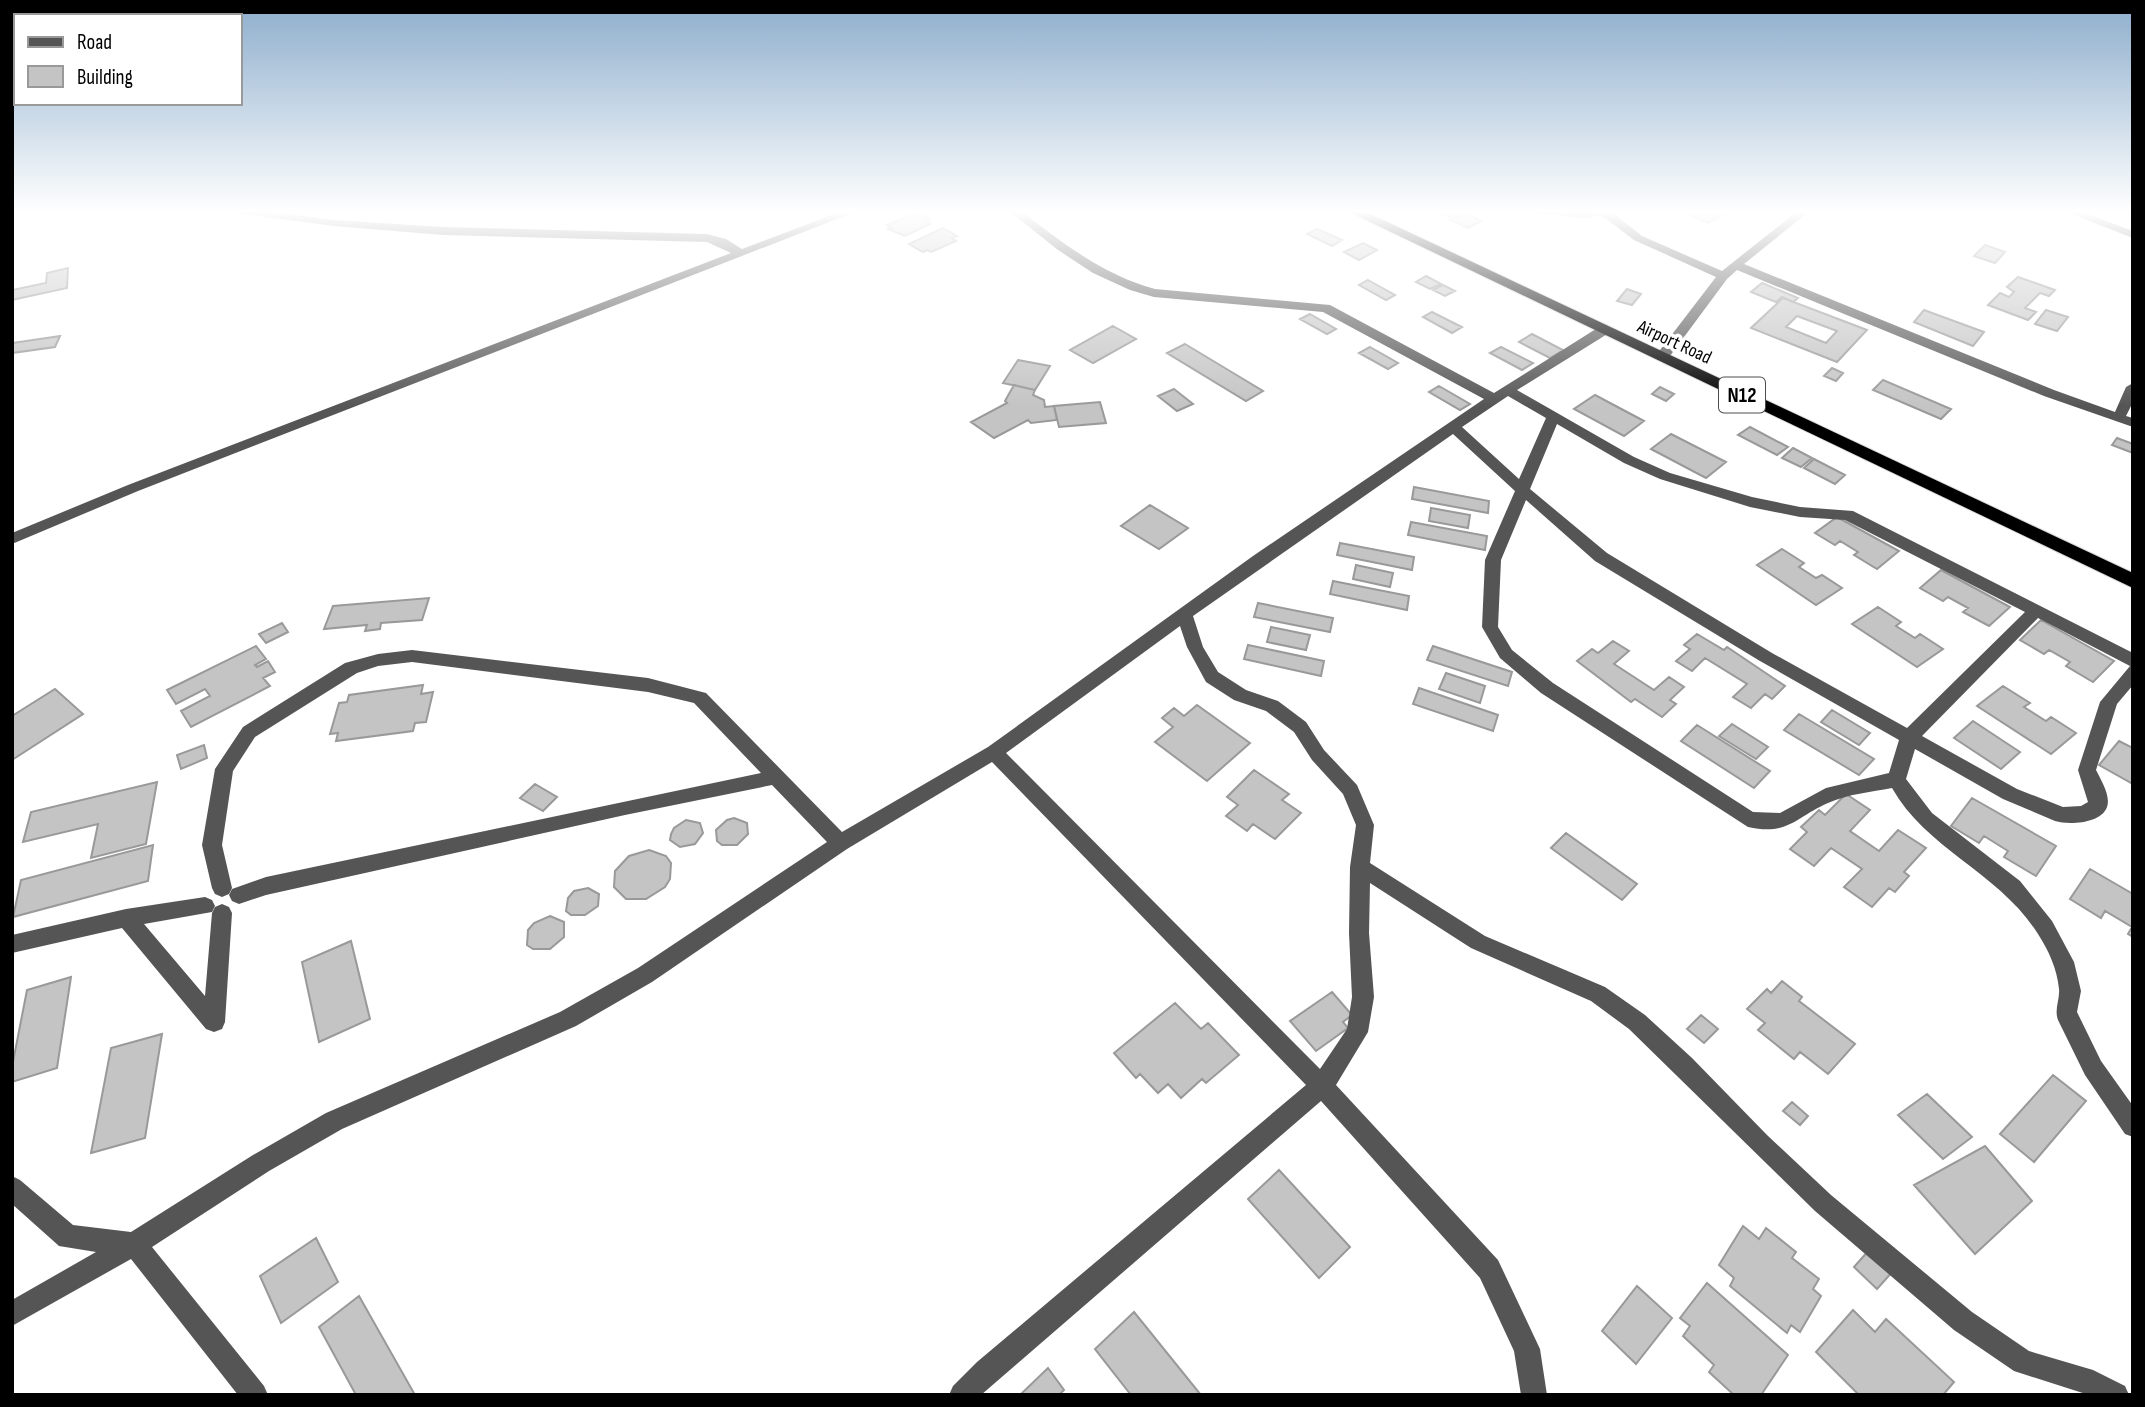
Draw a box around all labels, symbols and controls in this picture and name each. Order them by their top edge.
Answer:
legend [14,14,242,105]
text: Road [77,30,112,55]
text: Building [77,65,133,90]
street label: Airport Road [1633,315,1715,369]
road number: N12 [1719,378,1765,412]

